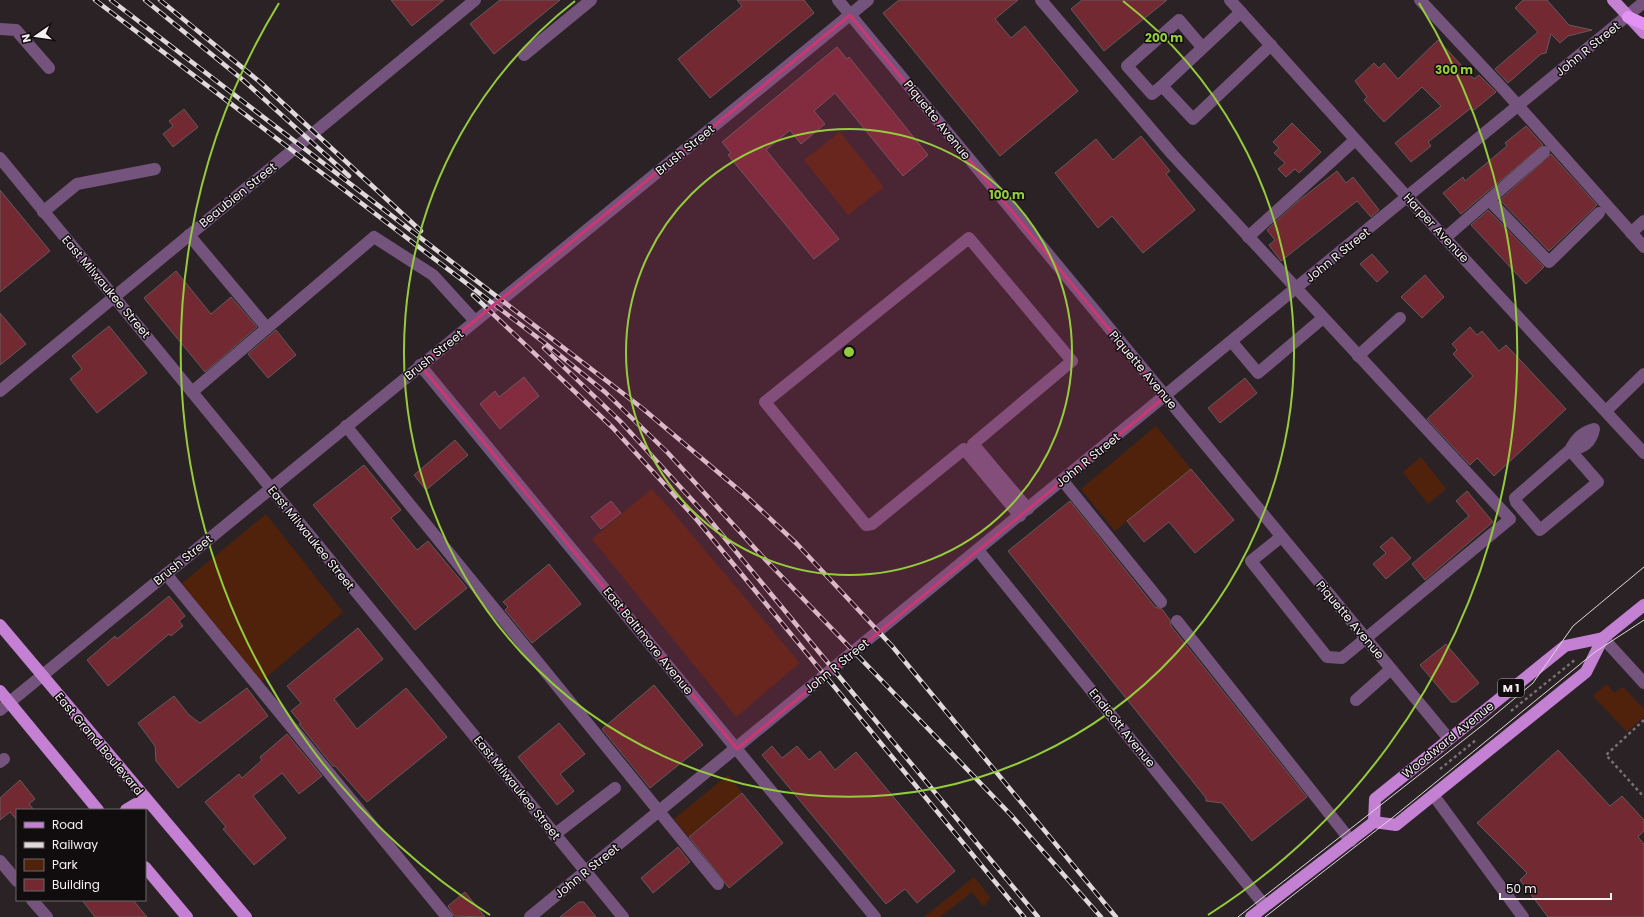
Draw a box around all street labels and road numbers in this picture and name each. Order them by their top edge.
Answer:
street label: John R Street [1552,17,1623,80]
street label: Piquette Avenue [900,76,975,163]
street label: Brush Street [651,120,718,179]
street label: Beaubien Street [195,158,280,231]
street label: Harper Avenue [1400,189,1473,266]
street label: John R Street [1302,223,1373,286]
street label: East Milwaukee Street [58,232,154,342]
street label: Brush Street [400,325,467,384]
street label: Piquette Avenue [1106,327,1181,413]
street label: John R Street [1052,428,1123,491]
street label: East Milwaukee Street [264,482,359,593]
street label: Brush Street [149,530,216,589]
street label: Piquette Avenue [1313,577,1388,663]
street label: East Baltimore Avenue [600,583,697,698]
street label: John R Street [801,634,872,697]
road number: M 1 [1498,679,1524,697]
street label: Endicott Avenue [1085,685,1159,771]
street label: East Grand Boulevard [51,689,148,799]
street label: Woodward Avenue [1398,697,1497,782]
street label: East Milwaukee Street [470,732,565,843]
street label: John R Street [551,839,622,902]

